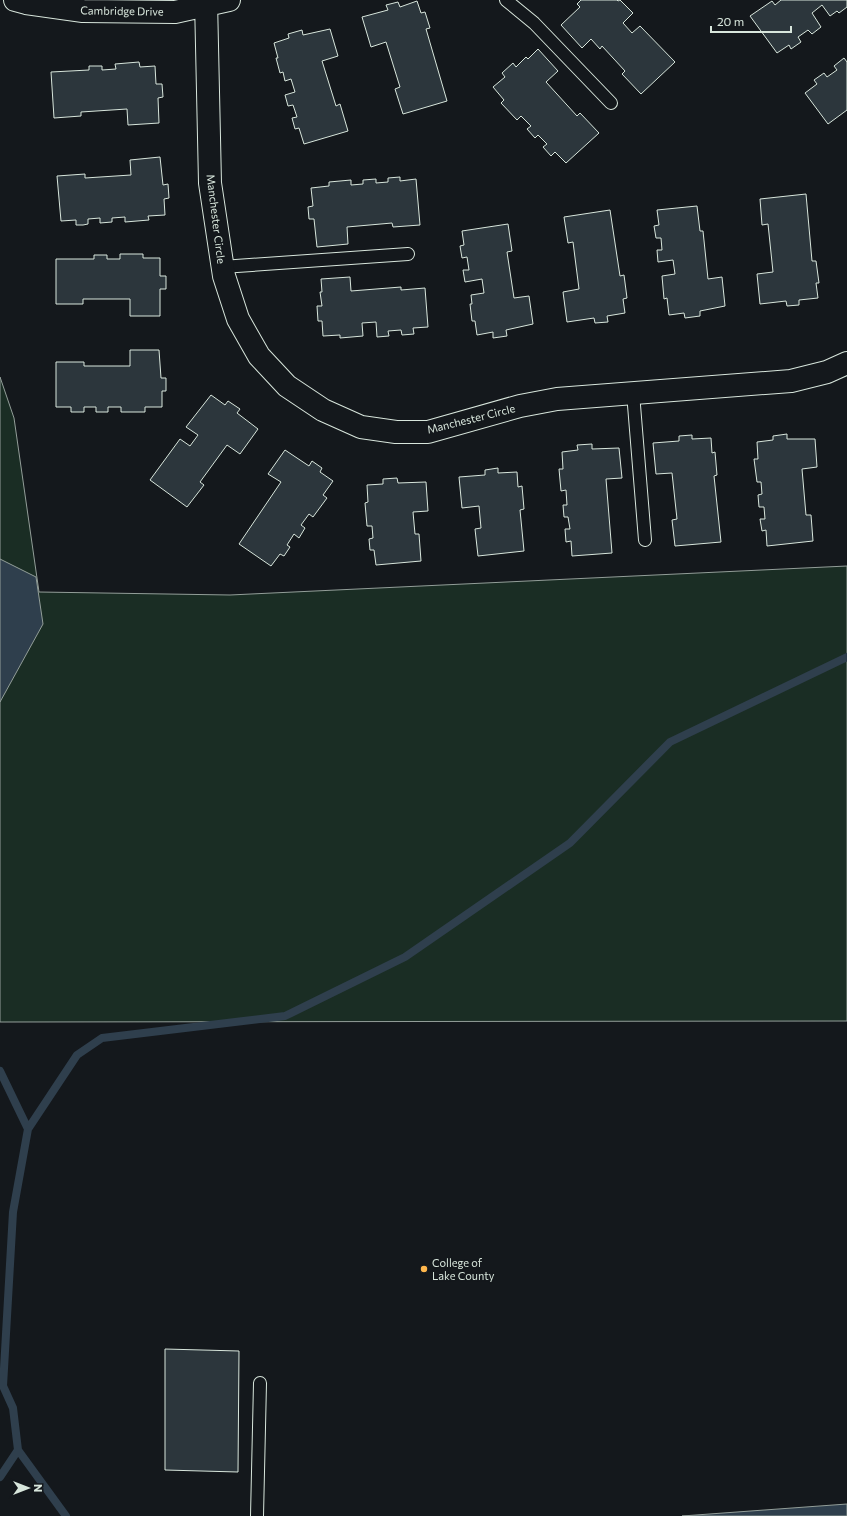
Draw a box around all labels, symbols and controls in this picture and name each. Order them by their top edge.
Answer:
street label: Cambridge Drive [80,3,164,18]
scale bar [711,8,791,34]
text: 20 m [717,14,744,28]
street label: Manchester Circle [205,173,228,265]
street label: Manchester Circle [425,401,516,436]
place label: College of Lake County [432,1256,495,1282]
marker: College of Lake County [419,1264,429,1274]
north arrow [8,1468,48,1508]
text: N [32,1484,45,1492]

